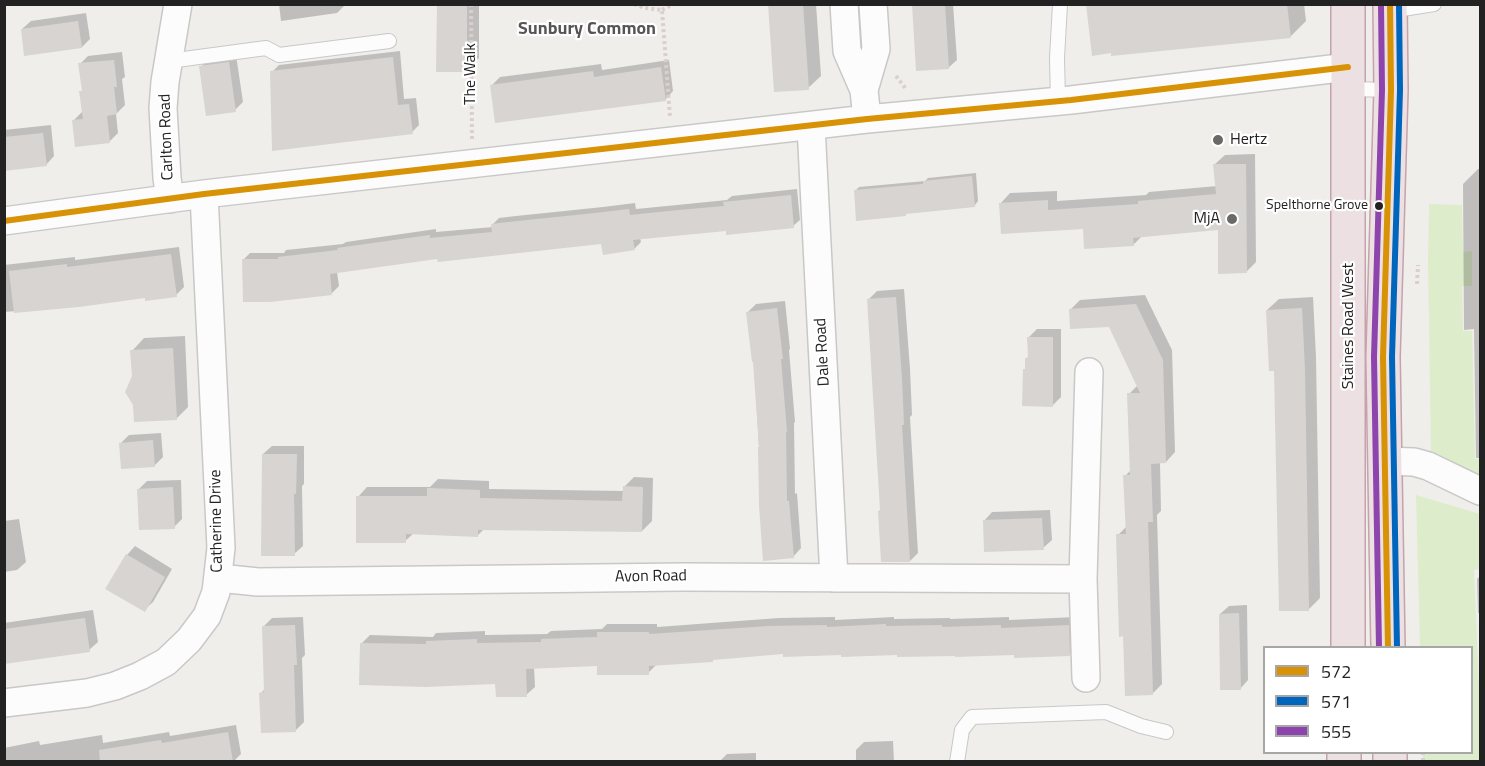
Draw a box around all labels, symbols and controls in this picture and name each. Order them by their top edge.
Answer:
district label: Sunbury Common [518,19,656,41]
street label: The Walk [461,43,481,105]
street label: Carlton Road [156,93,178,181]
place label: Hertz [1230,130,1267,150]
marker: Hertz [1211,133,1225,147]
place label: Spelthorne Grove [1266,198,1368,214]
marker: Spelthorne Grove [1373,200,1385,212]
place label: MjA [1194,209,1220,229]
marker: MjA [1225,212,1239,226]
street label: Staines Road West [1339,263,1359,389]
street label: Dale Road [812,317,834,387]
street label: Catherine Drive [207,469,227,573]
street label: Avon Road [615,567,687,587]
legend [1263,646,1473,754]
text: 572 [1321,658,1351,685]
text: 571 [1321,688,1351,715]
text: 555 [1321,718,1351,745]

